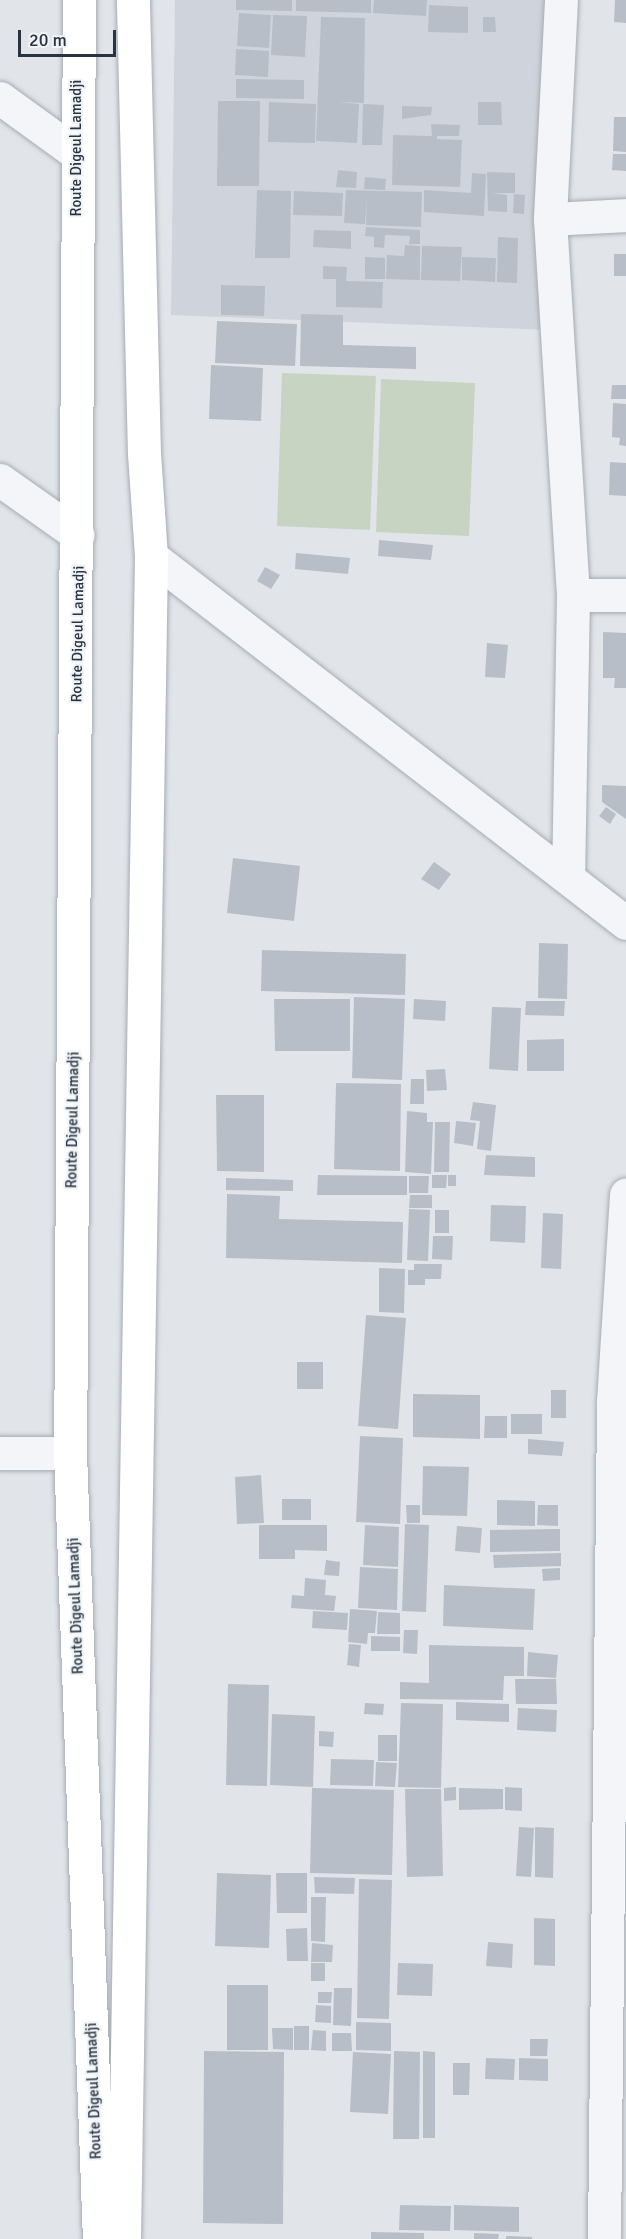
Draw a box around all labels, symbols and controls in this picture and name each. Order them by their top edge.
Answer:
scale bar [21,18,118,56]
text: 20 m [29,29,67,51]
street label: Route Digeul Lamadji [68,80,86,216]
street label: Route Digeul Lamadji [68,565,88,703]
street label: Route Digeul Lamadji [63,1051,83,1189]
street label: Route Digeul Lamadji [65,1537,87,1675]
street label: Route Digeul Lamadji [83,2022,105,2160]

